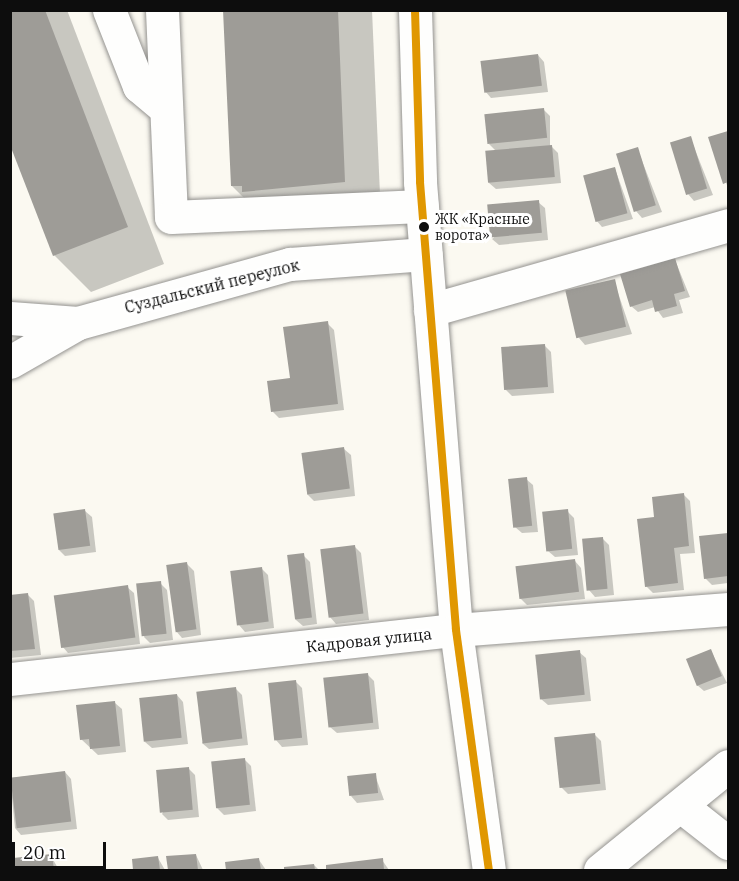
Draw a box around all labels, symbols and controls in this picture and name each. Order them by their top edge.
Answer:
place label: ЖК «Красные ворота» [435,211,530,244]
marker: ЖК «Красные ворота» [418,221,430,233]
street label: Суздальский переулок [123,255,301,317]
street label: Кадровая улица [305,624,433,656]
scale bar [15,830,110,868]
text: 20 m [23,841,66,864]

